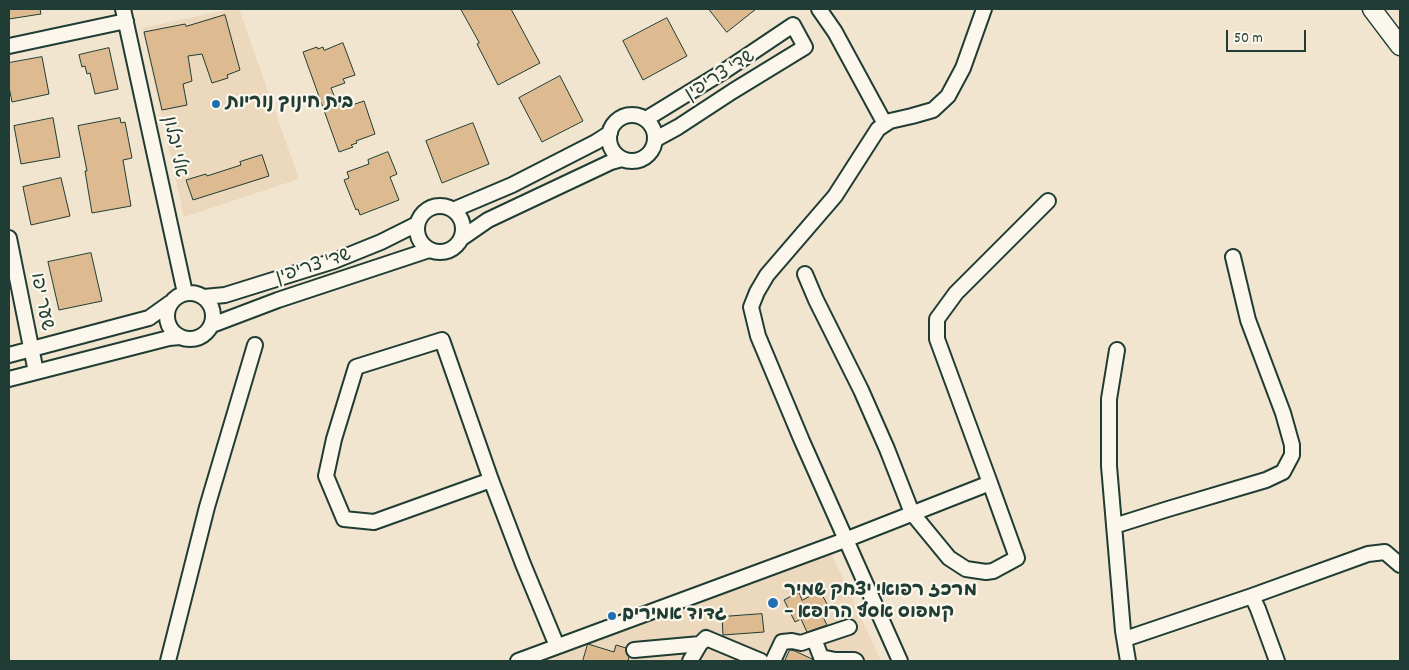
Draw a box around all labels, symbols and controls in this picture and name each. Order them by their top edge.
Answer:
scale bar [1229,20,1309,52]
text: 50 m [1234,28,1263,50]
street label: שד' צריפין [682,47,760,107]
place label: בית חינוך נוריות [226,93,353,115]
marker: בית חינוך נוריות [210,98,222,110]
street label: אלי יבלון [155,114,191,180]
street label: שד' צריפין [273,245,355,291]
street label: שער יפו [23,271,57,333]
place label: מרכז רפואי יצחק שמיר – קמפוס אסף הרופא [784,581,977,625]
marker: מרכז רפואי יצחק שמיר – קמפוס אסף הרופא [766,596,780,610]
place label: גדוד אמירים [622,605,727,627]
marker: גדוד אמירים [606,610,618,622]

